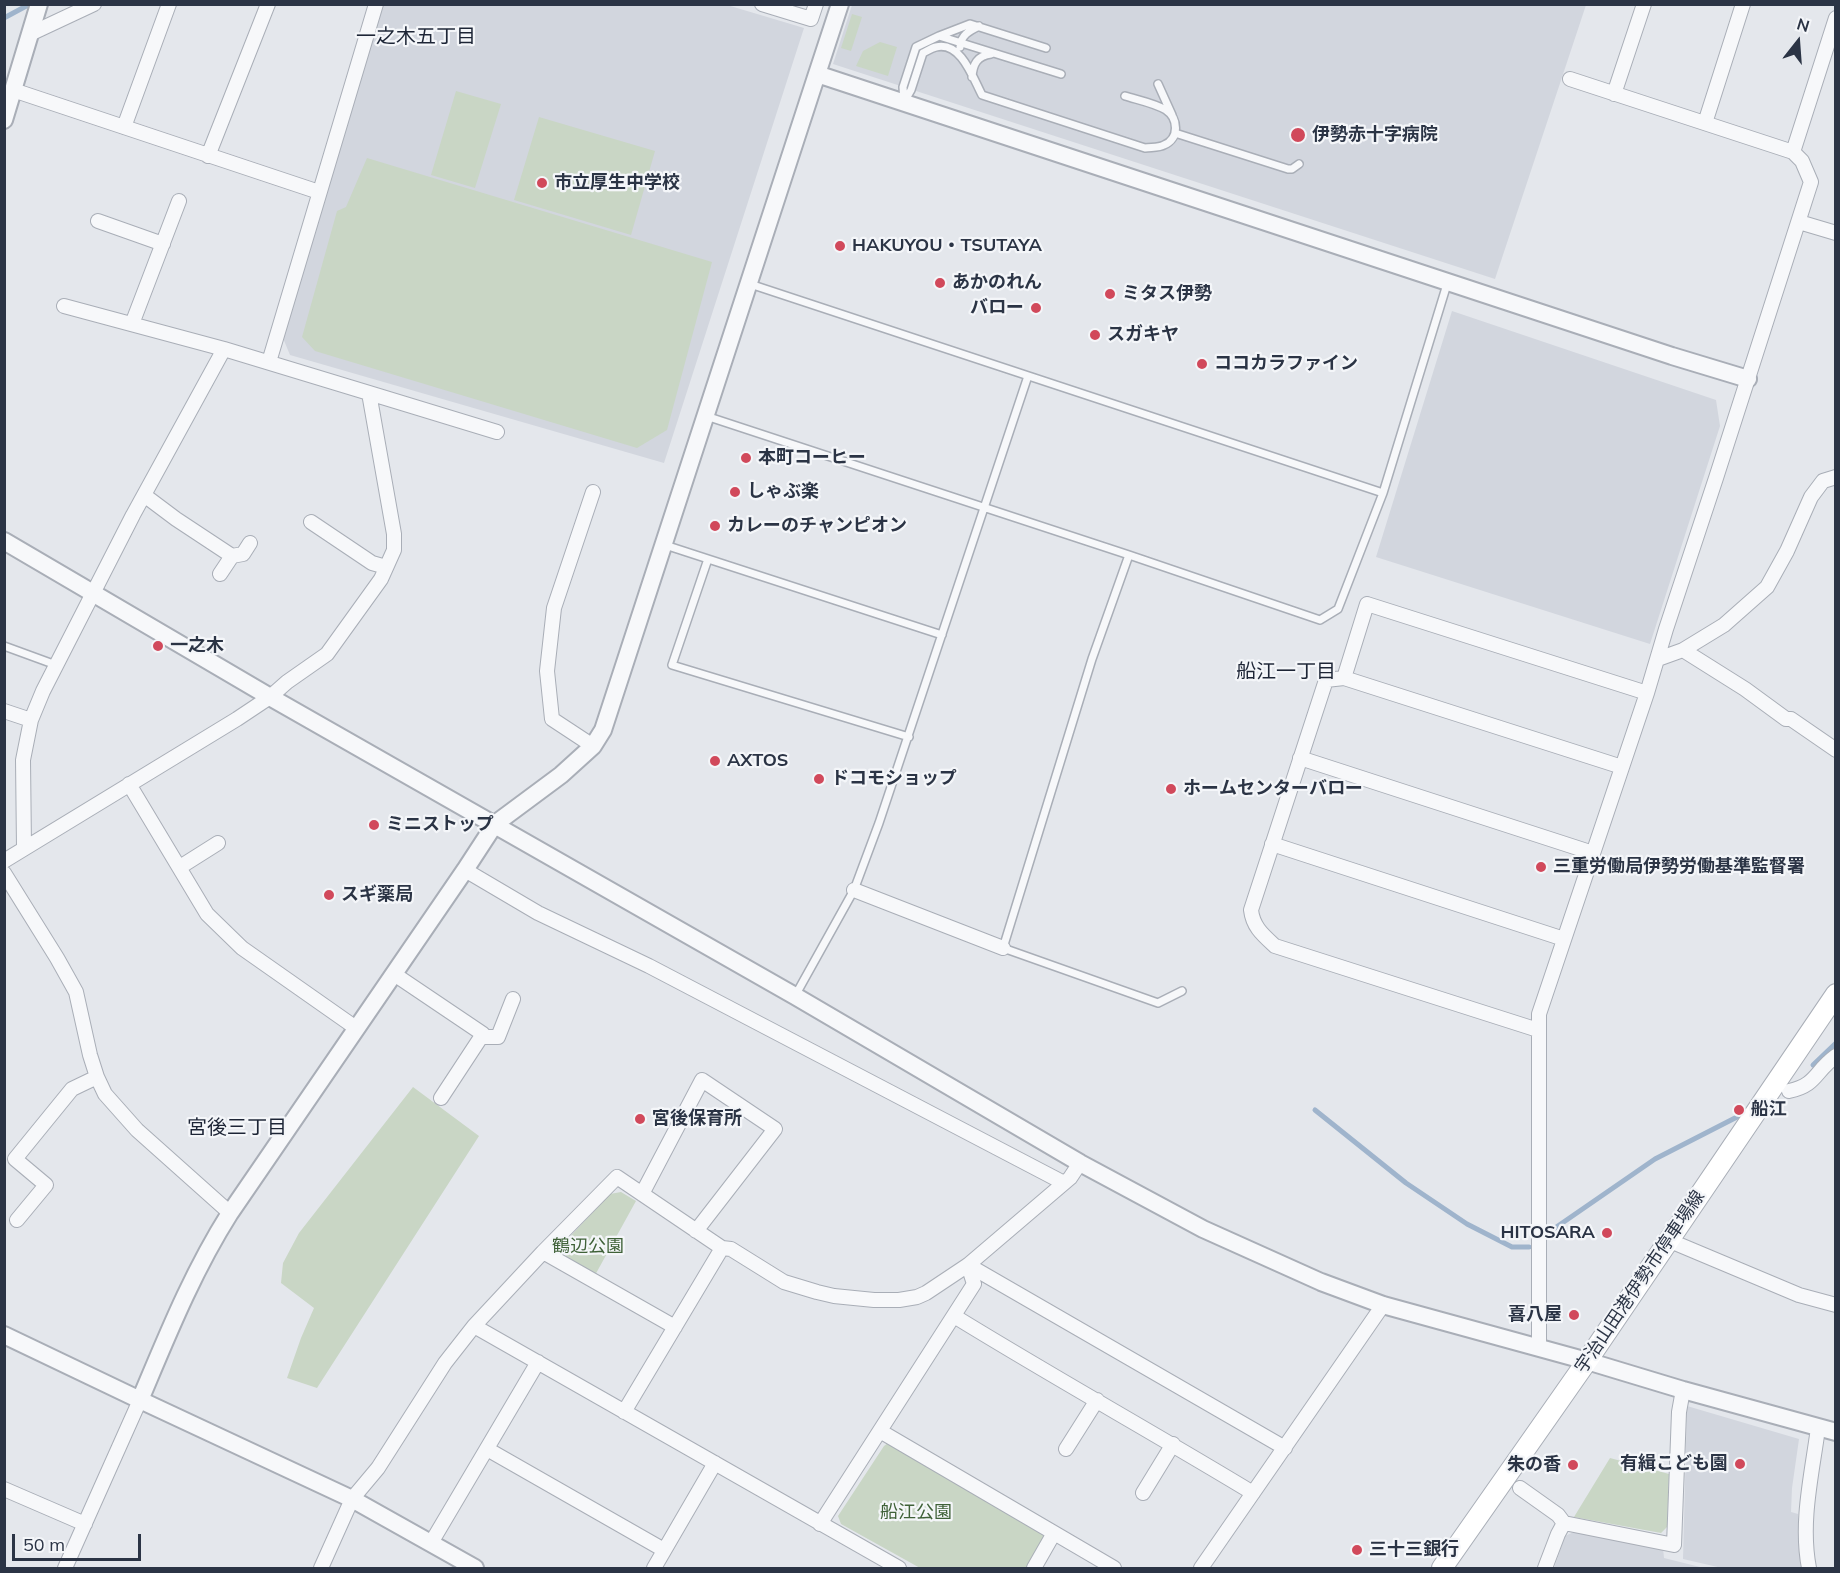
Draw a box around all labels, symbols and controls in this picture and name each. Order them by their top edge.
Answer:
north arrow [1768,12,1828,72]
text: N [1795,13,1812,36]
district label: 一之木五丁目 [356,25,476,49]
place label: 伊勢赤十字病院 [1312,124,1438,146]
marker: 伊勢赤十字病院 [1289,126,1307,144]
place label: 市立厚生中学校 [554,172,680,194]
marker: 市立厚生中学校 [535,176,549,190]
place label: HAKUYOU・TSUTAYA [852,235,1042,257]
marker: HAKUYOU・TSUTAYA [833,239,847,253]
place label: あかのれん [952,272,1042,294]
marker: あかのれん [933,276,947,290]
place label: ミタス伊勢 [1122,283,1212,305]
marker: ミタス伊勢 [1103,287,1117,301]
place label: バロー [970,297,1024,319]
marker: バロー [1029,301,1043,315]
place label: スガキヤ [1107,324,1179,346]
marker: スガキヤ [1088,328,1102,342]
place label: ココカラファイン [1214,353,1358,375]
marker: ココカラファイン [1195,357,1209,371]
place label: 本町コーヒー [758,447,866,469]
marker: 本町コーヒー [739,451,753,465]
place label: しゃぶ楽 [747,481,819,503]
marker: しゃぶ楽 [728,485,742,499]
place label: カレーのチャンピオン [727,515,907,537]
marker: カレーのチャンピオン [708,519,722,533]
place label: 一之木 [170,635,224,657]
marker: 一之木 [151,639,165,653]
district label: 船江一丁目 [1236,660,1336,684]
place label: AXTOS [727,750,788,772]
marker: AXTOS [708,754,722,768]
place label: ドコモショップ [831,768,957,790]
marker: ドコモショップ [812,772,826,786]
place label: ホームセンターバロー [1183,778,1363,800]
marker: ホームセンターバロー [1164,782,1178,796]
place label: ミニストップ [386,814,494,836]
marker: ミニストップ [367,818,381,832]
place label: 三重労働局伊勢労働基準監督署 [1553,856,1805,878]
marker: 三重労働局伊勢労働基準監督署 [1534,860,1548,874]
place label: スギ薬局 [341,884,413,906]
marker: スギ薬局 [322,888,336,902]
place label: 船江 [1751,1099,1787,1121]
marker: 船江 [1732,1103,1746,1117]
place label: 宮後保育所 [652,1108,742,1130]
marker: 宮後保育所 [633,1112,647,1126]
district label: 宮後三丁目 [187,1116,287,1140]
street label: 宇治山田港伊勢市停車場線 [1571,1186,1709,1378]
place label: HITOSARA [1501,1222,1595,1244]
marker: HITOSARA [1600,1226,1614,1240]
park label: 鶴辺公園 [552,1236,624,1258]
place label: 喜八屋 [1508,1304,1562,1326]
marker: 喜八屋 [1567,1308,1581,1322]
place label: 有緝こども園 [1620,1453,1728,1475]
place label: 朱の香 [1507,1454,1561,1476]
marker: 有緝こども園 [1733,1457,1747,1471]
marker: 朱の香 [1566,1458,1580,1472]
park label: 船江公園 [880,1502,952,1524]
scale bar [15,1522,144,1560]
text: 50 m [23,1533,65,1556]
place label: 三十三銀行 [1369,1539,1459,1561]
marker: 三十三銀行 [1350,1543,1364,1557]

